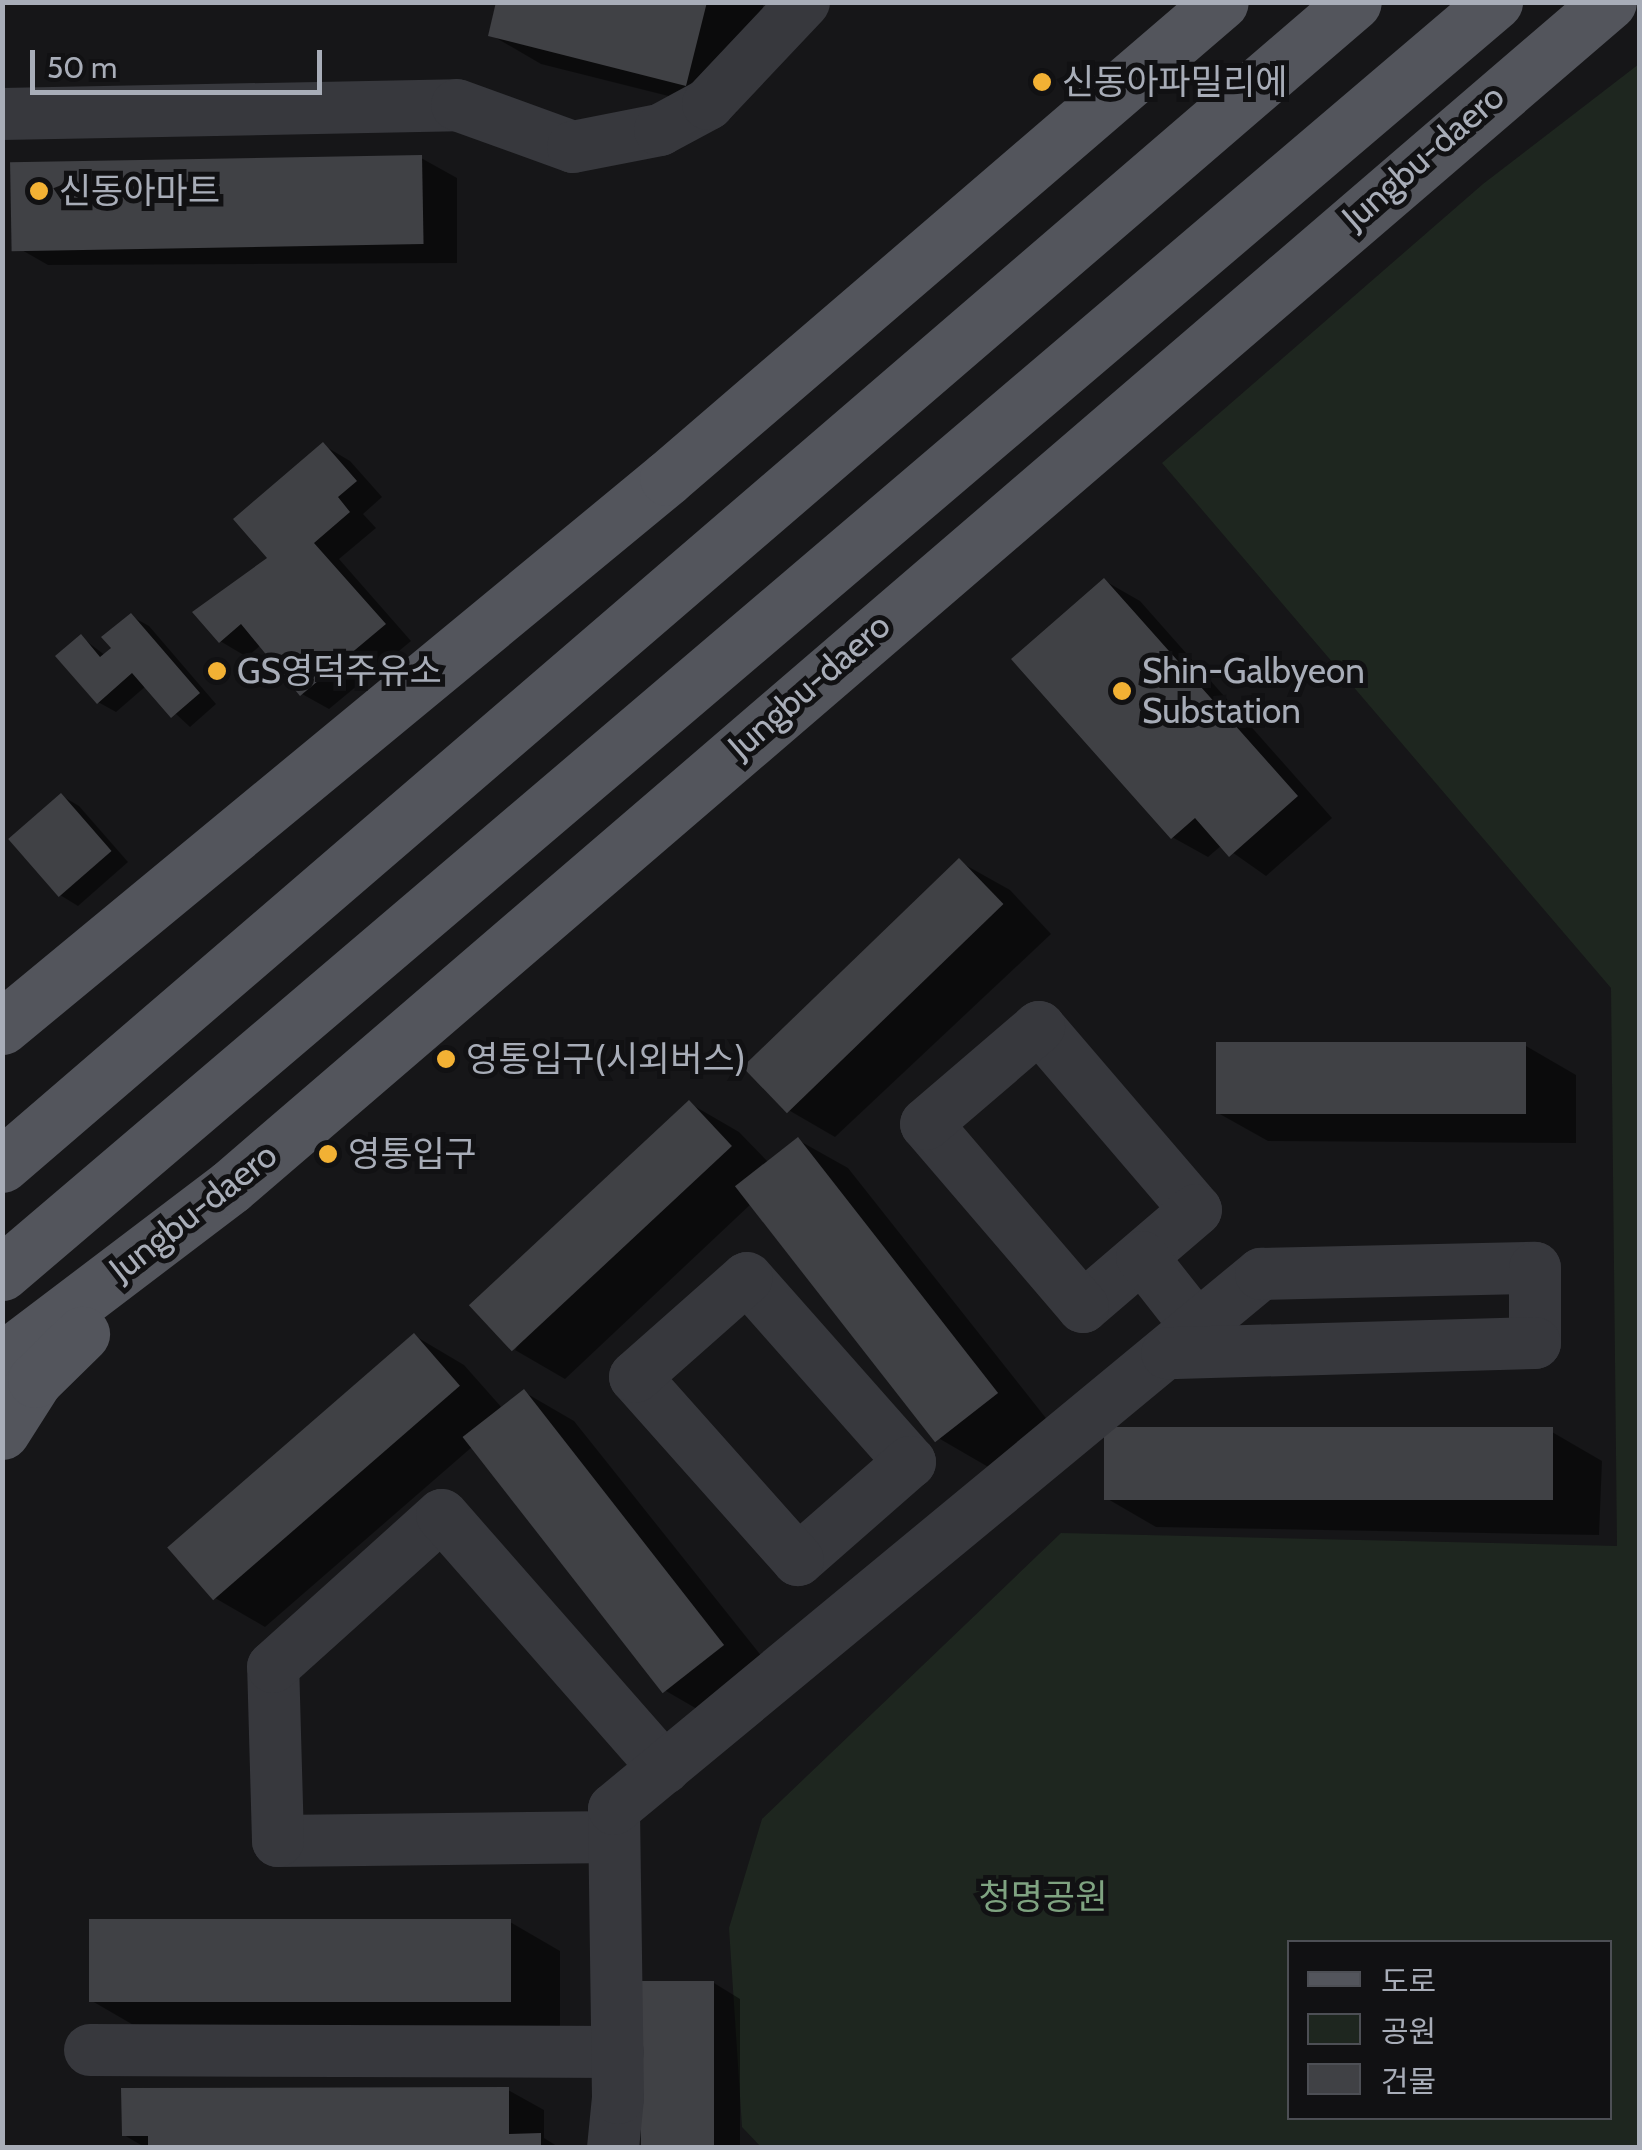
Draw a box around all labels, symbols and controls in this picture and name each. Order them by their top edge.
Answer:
scale bar [35,30,328,92]
text: 50 m [47,49,117,86]
place label: 신동아파밀리에 [1062,61,1287,103]
marker: 신동아파밀리에 [1031,71,1053,93]
street label: Jungbu-daero [1334,75,1512,239]
place label: 신동아마트 [59,170,220,212]
marker: 신동아마트 [28,180,50,202]
street label: Jungbu-daero [720,604,898,768]
place label: GS영덕주유소 [237,650,442,692]
place label: Shin-Galbyeon Substation [1142,650,1365,732]
marker: GS영덕주유소 [206,660,228,682]
marker: Shin-Galbyeon Substation [1111,680,1133,702]
place label: 영통입구(시외버스) [466,1038,746,1080]
marker: 영통입구(시외버스) [435,1048,457,1070]
place label: 영통입구 [348,1133,477,1175]
street label: Jungbu-daero [101,1134,285,1290]
marker: 영통입구 [317,1143,339,1165]
park label: 청명공원 [979,1876,1107,1918]
legend [1287,1940,1612,2120]
text: 도로 [1381,1963,1436,2000]
text: 공원 [1381,2013,1436,2050]
text: 건물 [1381,2063,1436,2100]

